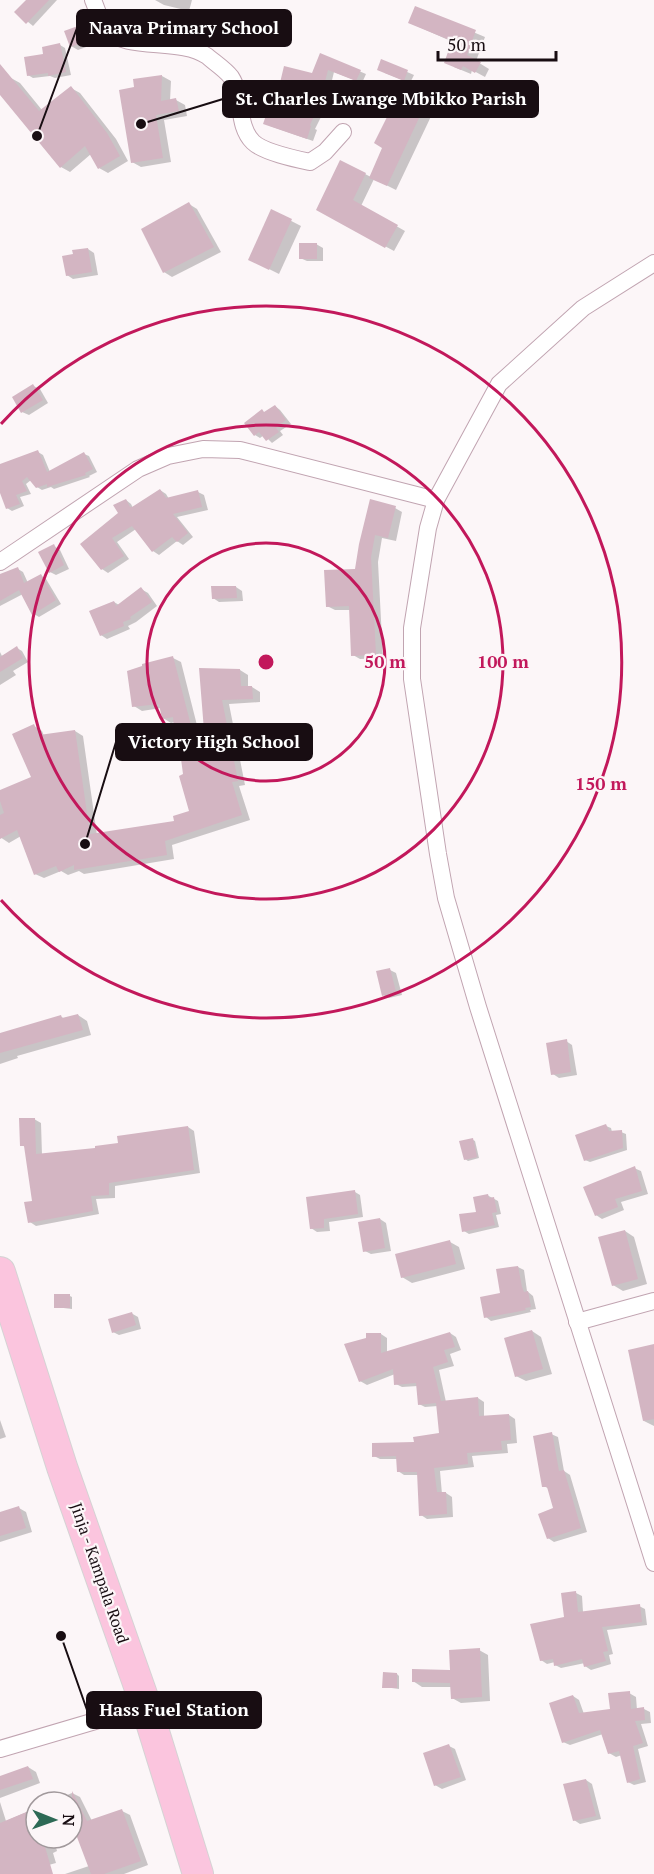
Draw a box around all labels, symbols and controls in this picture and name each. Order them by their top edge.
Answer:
callout: Naava Primary School [77,10,291,46]
text: Naava Primary School [89,15,279,39]
scale bar [438,24,556,62]
text: 50 m [447,32,487,56]
callout: St. Charles Lwange Mbikko Parish [223,81,538,117]
text: St. Charles Lwange Mbikko Parish [235,86,527,110]
text: 50 m [364,649,406,673]
text: 100 m [477,649,529,673]
centre of rings [256,652,276,672]
callout: Victory High School [116,724,312,760]
text: Victory High School [128,729,300,753]
text: 150 m [575,771,627,795]
street label: Jinja - Kampala Road [66,1500,134,1646]
callout: Hass Fuel Station [87,1692,261,1728]
text: Hass Fuel Station [99,1697,249,1721]
north arrow [24,1790,84,1850]
text: N [58,1814,80,1827]

